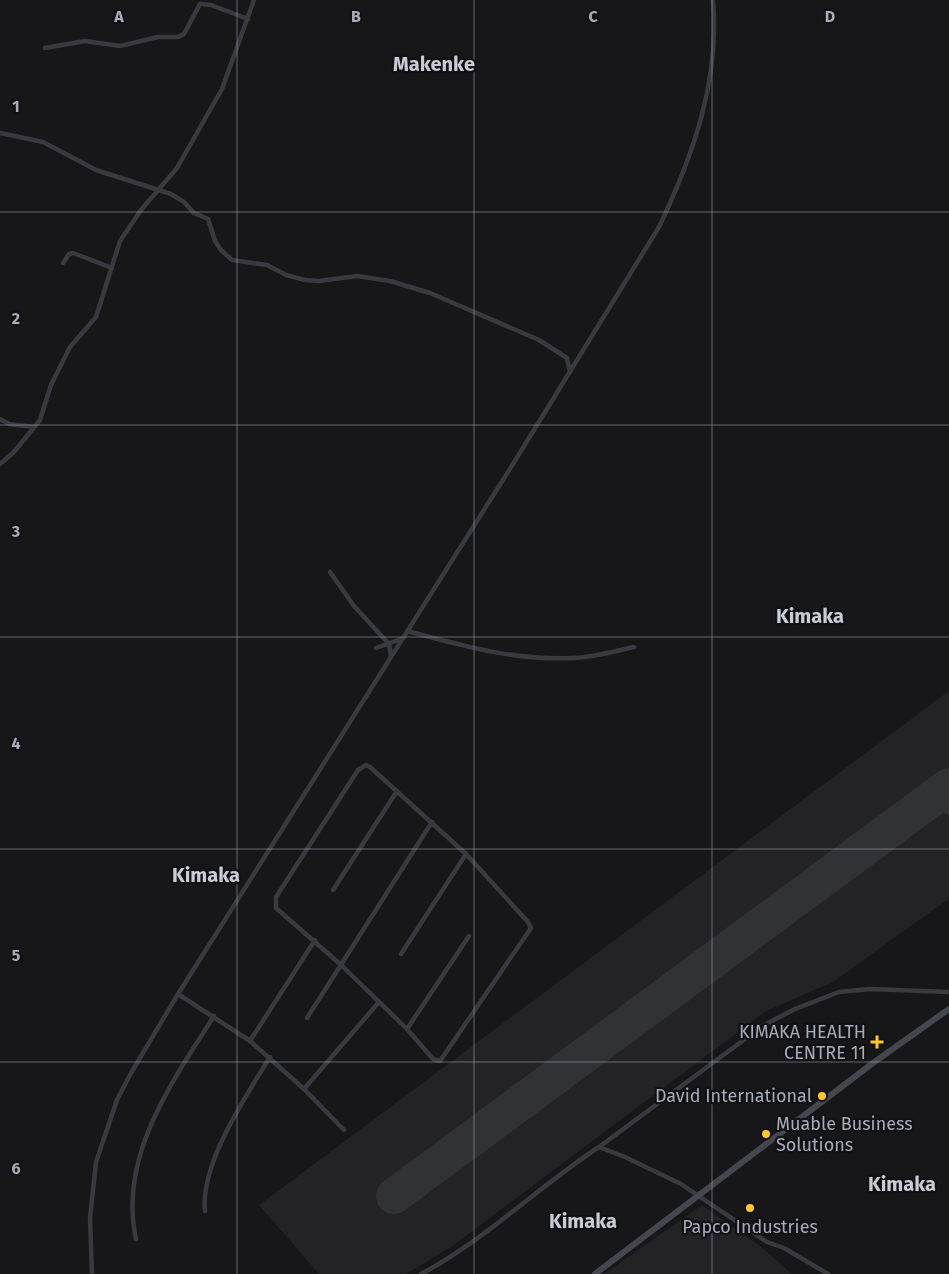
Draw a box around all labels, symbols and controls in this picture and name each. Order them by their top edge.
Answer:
text: A [113,7,124,26]
text: B [351,7,361,26]
text: C [588,7,598,26]
text: D [825,7,835,26]
district label: Makenke [393,52,475,76]
text: 1 [12,97,20,116]
text: 2 [12,309,20,328]
text: 3 [11,522,20,541]
district label: Kimaka [776,604,844,628]
text: 4 [11,734,21,753]
district label: Kimaka [172,863,240,887]
text: 5 [12,946,21,965]
place label: KIMAKA HEALTH CENTRE 11 [739,1021,866,1064]
marker: KIMAKA HEALTH CENTRE 11 [870,1035,884,1049]
place label: David International [655,1085,812,1107]
marker: David International [816,1090,828,1102]
place label: Muable Business Solutions [776,1113,913,1156]
marker: Muable Business Solutions [760,1128,772,1140]
text: 6 [11,1159,21,1178]
district label: Kimaka [868,1172,936,1196]
marker: Papco Industries [744,1202,756,1214]
district label: Kimaka [549,1209,617,1233]
place label: Papco Industries [682,1216,818,1238]

